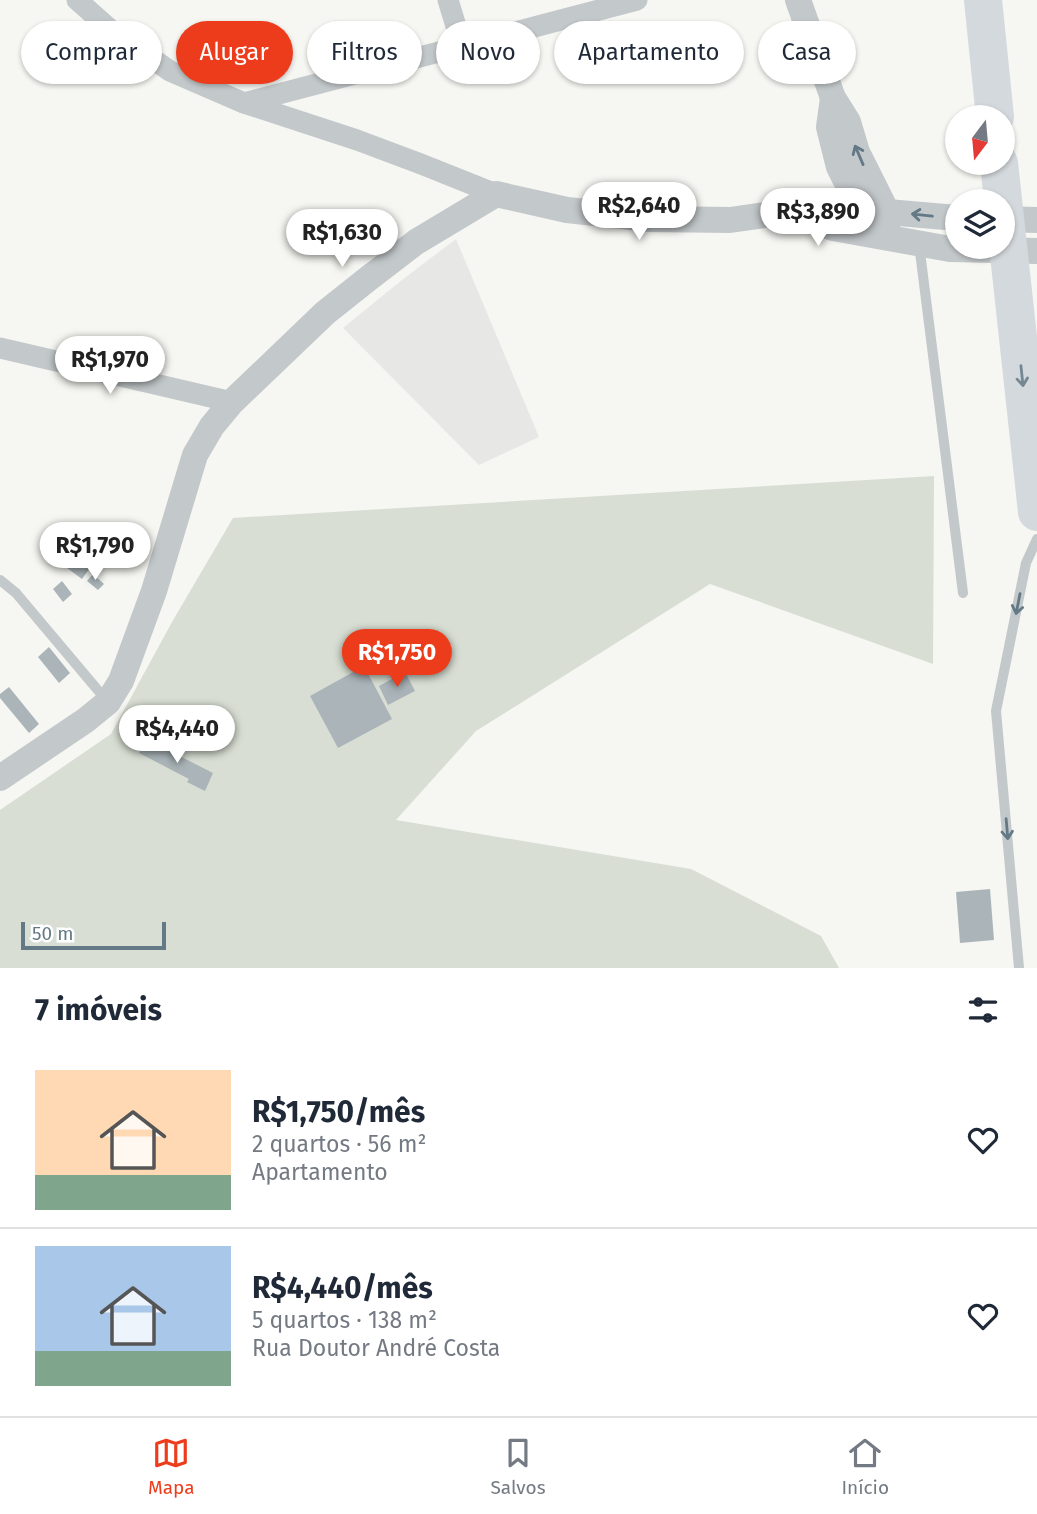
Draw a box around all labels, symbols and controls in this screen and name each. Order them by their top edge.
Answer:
chip: Comprar [21,21,162,84]
chip: Alugar [176,21,293,84]
chip: Filtros [307,21,422,84]
chip: Novo [436,21,540,84]
chip: Apartamento [554,21,744,84]
chip: Casa [758,21,856,84]
north arrow [945,105,1015,175]
map controls [945,105,1015,259]
one-way arrow [852,145,865,166]
pin: R$2,640 [574,182,704,242]
pin: R$3,890 [753,188,883,248]
button: layers [945,189,1015,259]
text: R$2,640 [598,191,680,219]
text: R$3,890 [776,197,860,225]
one-way arrow [911,209,934,222]
pin: R$1,630 [277,210,407,269]
text: R$1,630 [302,218,382,246]
pin: R$1,970 [45,336,175,396]
text: R$1,970 [71,345,149,373]
one-way arrow [1015,364,1028,387]
pin: R$1,790 [30,522,160,582]
text: R$1,790 [56,531,134,559]
one-way arrow [1010,592,1024,615]
pin: R$1,750 [332,630,462,689]
text: R$1,750 [358,638,436,666]
pin: R$4,440 [112,706,242,765]
text: R$4,440 [135,714,219,742]
one-way arrow [1001,817,1014,840]
scale bar [21,919,166,951]
text: 50 m [32,922,73,945]
icon: filters [964,991,1002,1029]
text: 7 imóveis [35,992,162,1028]
text: R$1,750/mês [252,1094,425,1130]
icon: home [91,1098,175,1182]
icon: heart [964,1121,1002,1159]
text: 2 quartos · 56 m² [252,1130,427,1158]
text: Apartamento [252,1158,388,1186]
text: R$4,440/mês [252,1270,433,1306]
icon: home [91,1274,175,1358]
icon: heart [964,1297,1002,1335]
text: 5 quartos · 138 m² [252,1306,437,1334]
text: Rua Doutor André Costa [252,1334,500,1362]
tab: Mapa [148,1434,195,1499]
tab: Salvos [490,1434,546,1499]
tab: Início [841,1434,889,1499]

